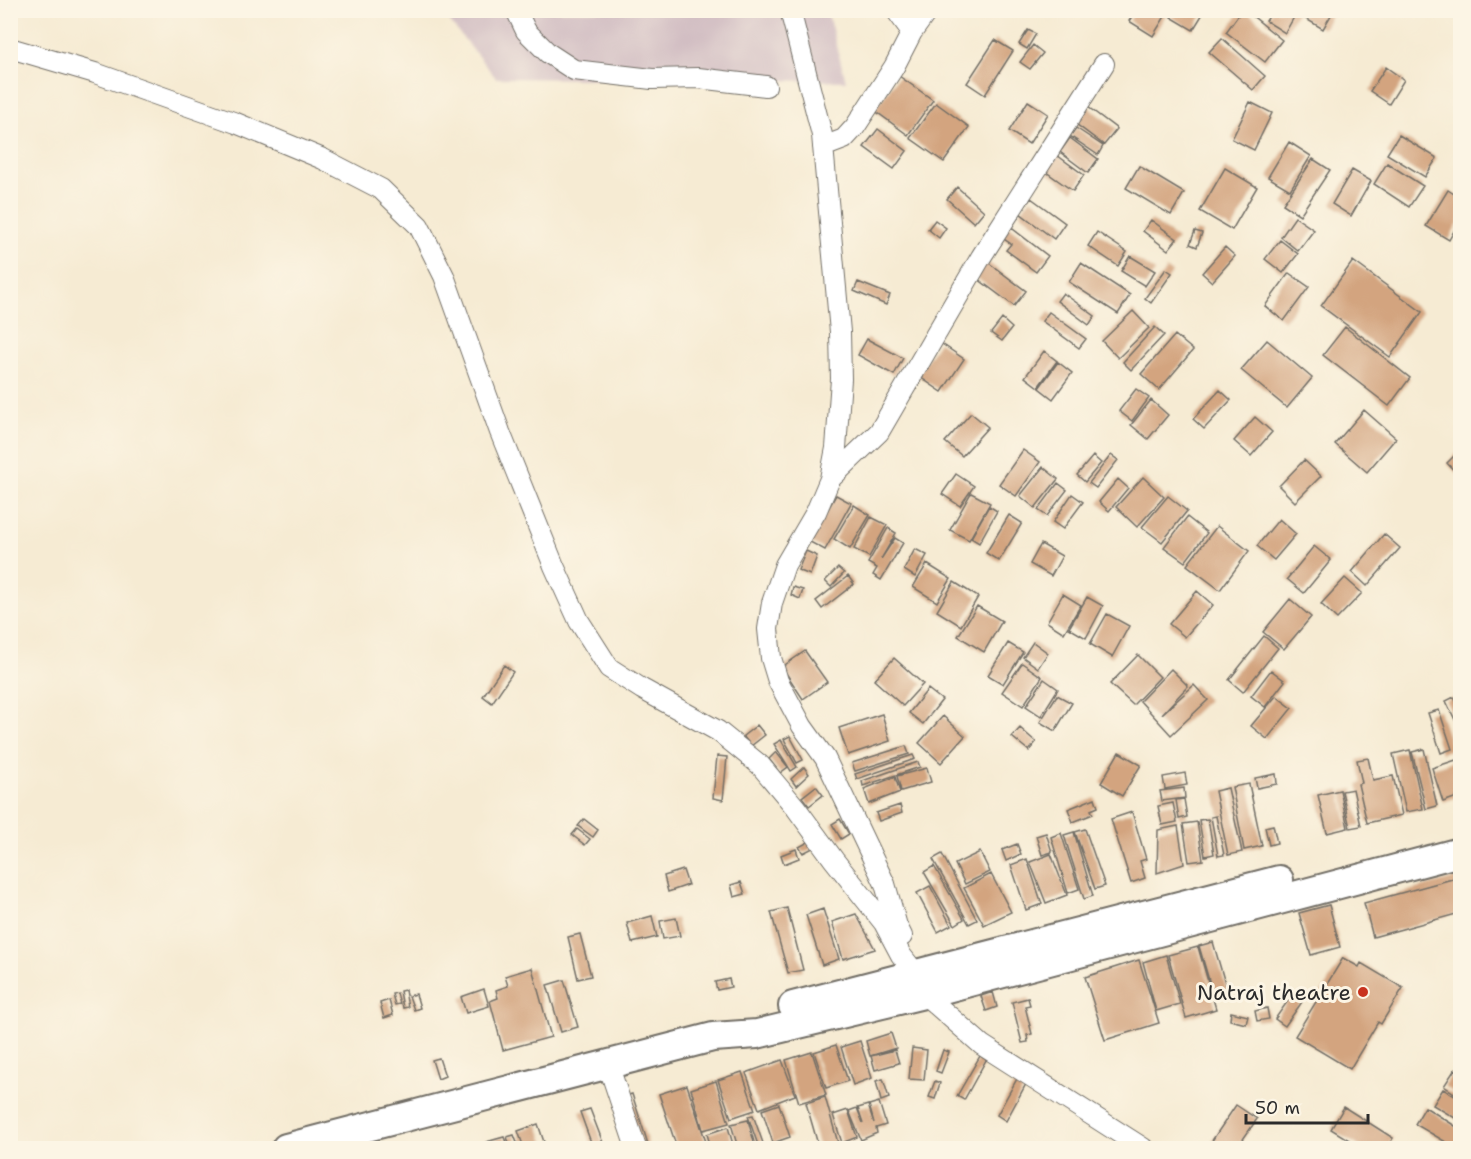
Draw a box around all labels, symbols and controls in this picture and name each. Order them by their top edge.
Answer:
place label: Natraj theatre [1197,978,1351,1007]
marker: Natraj theatre [1356,985,1370,999]
scale bar [1246,1087,1368,1125]
text: 50 m [1255,1096,1300,1120]

